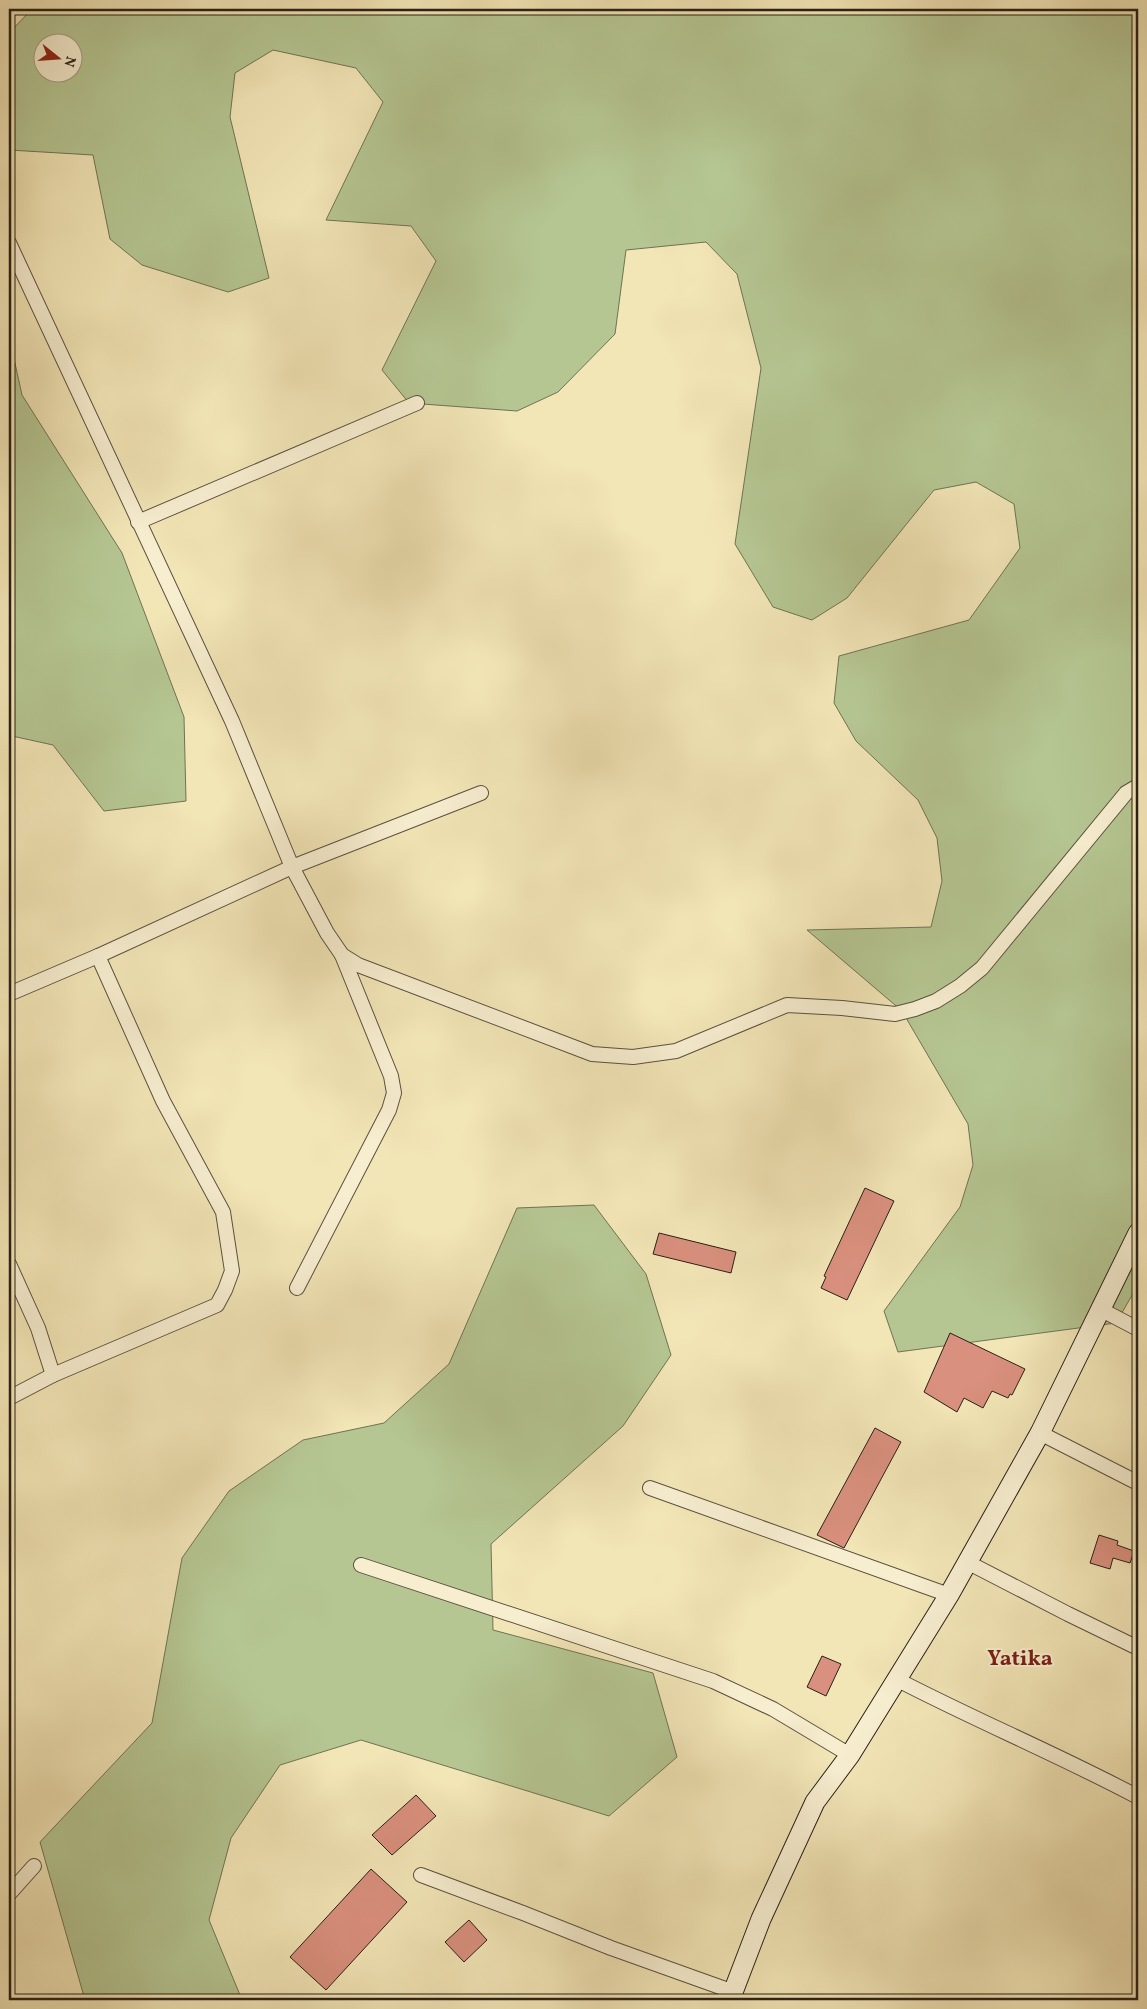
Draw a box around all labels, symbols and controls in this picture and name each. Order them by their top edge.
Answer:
north arrow [32,32,82,82]
text: N [58,54,80,69]
district label: Yatika [987,1644,1053,1675]

